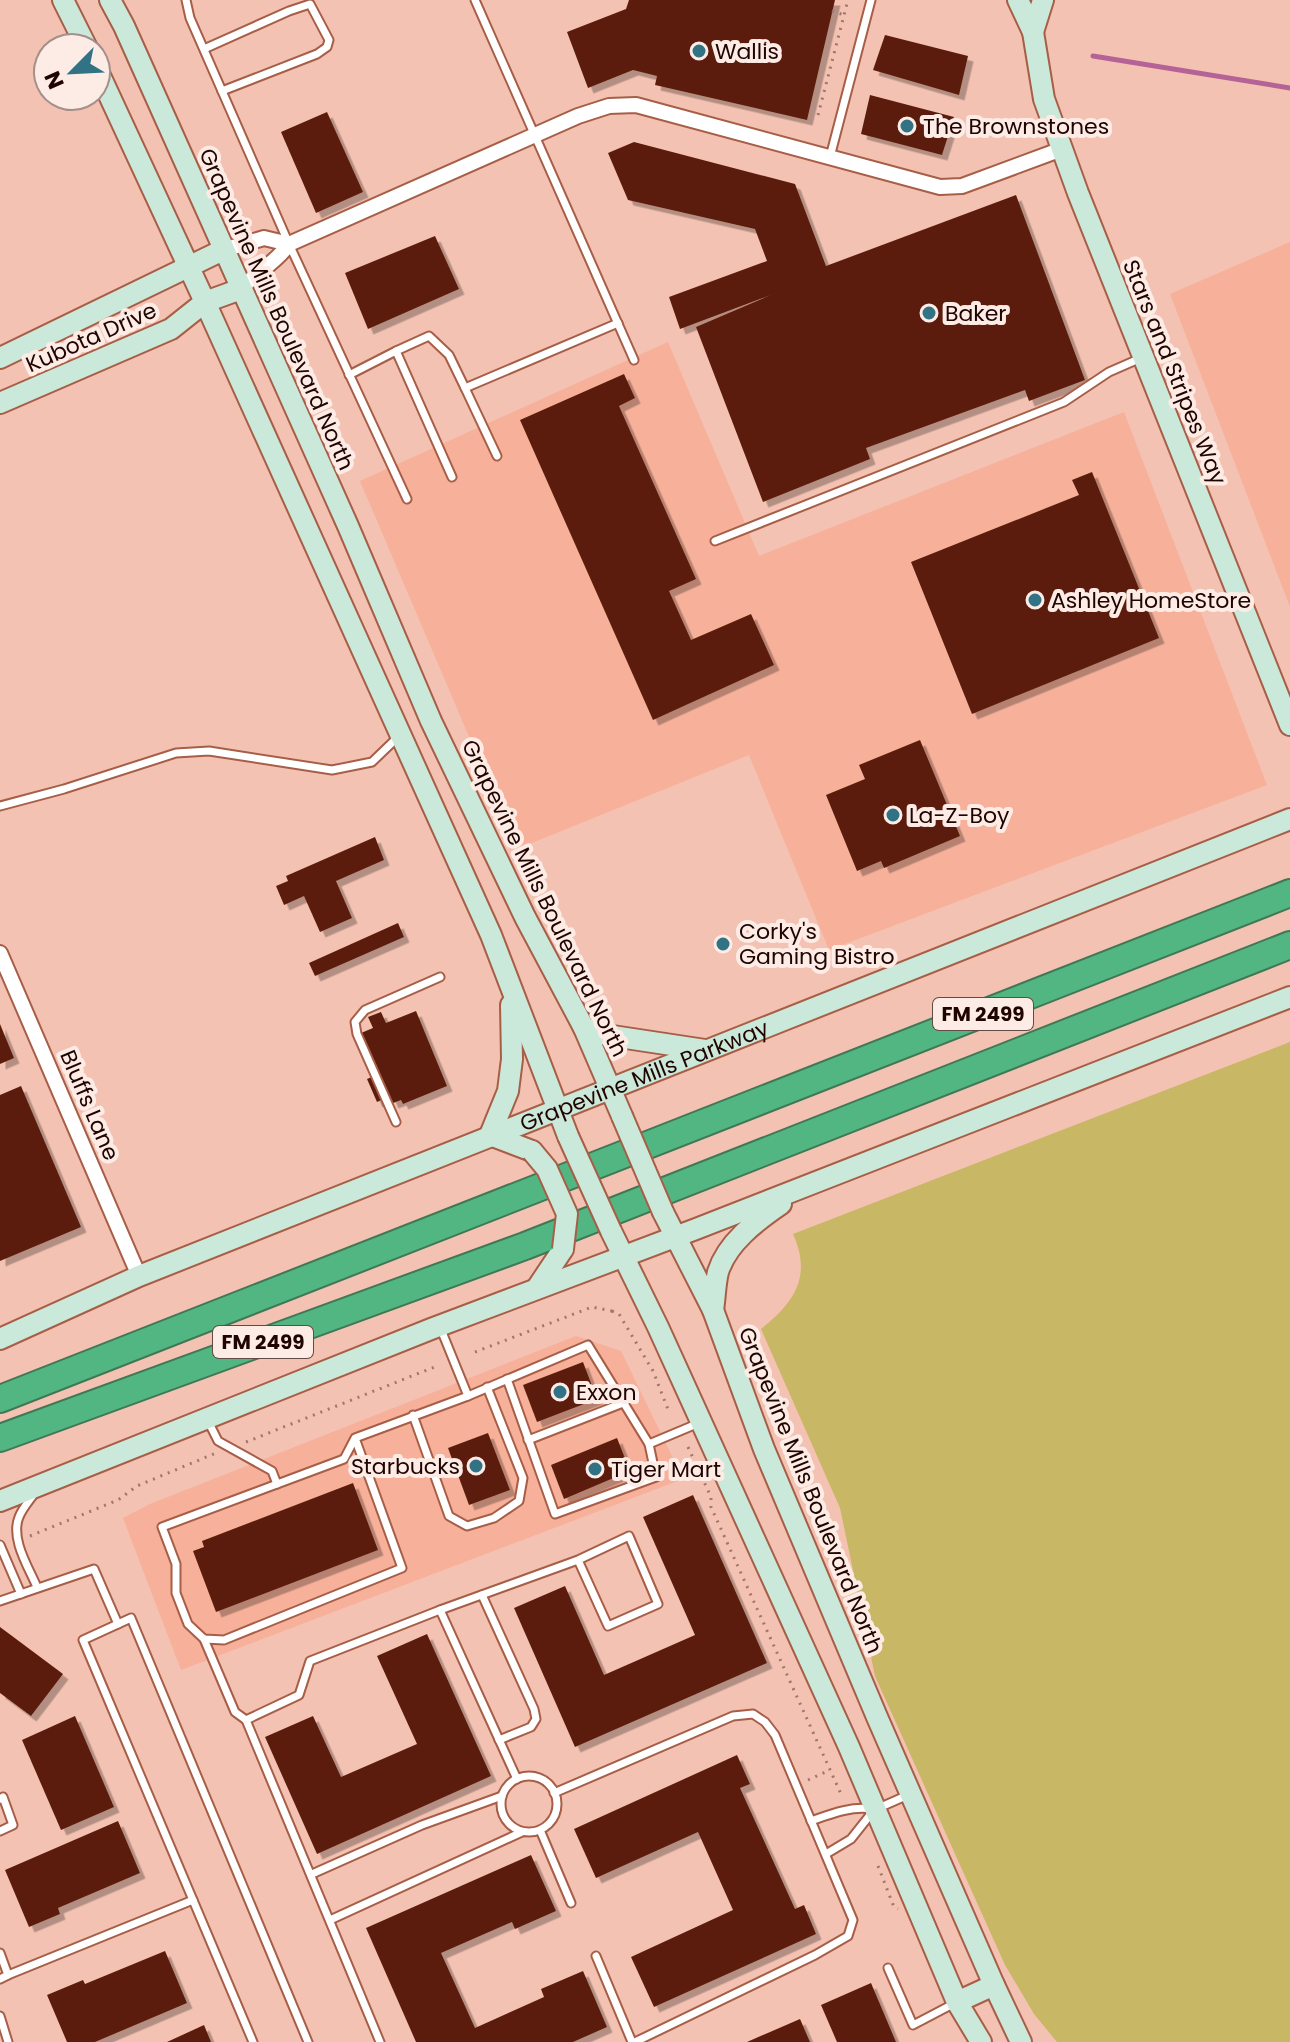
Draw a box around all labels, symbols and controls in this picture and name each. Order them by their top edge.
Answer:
north arrow [32,32,112,112]
place label: Wallis [715,36,779,67]
marker: Wallis [690,42,708,60]
text: N [37,66,72,94]
place label: The Brownstones [923,111,1109,142]
marker: The Brownstones [898,117,916,135]
street label: Grapevine Mills Boulevard North [191,143,362,475]
street label: Stars and Stripes Way [1115,255,1234,490]
street label: Kubota Drive [21,295,162,380]
place label: Baker [945,298,1007,329]
marker: Baker [920,304,938,322]
place label: Ashley HomeStore [1051,585,1251,616]
marker: Ashley HomeStore [1026,591,1044,609]
street label: Grapevine Mills Boulevard North [454,734,635,1062]
place label: La-Z-Boy [909,800,1010,831]
marker: La-Z-Boy [884,806,902,824]
place label: Corky's Gaming Bistro [739,916,895,972]
marker: Corky's Gaming Bistro [714,935,732,953]
road number: FM 2499 [933,998,1033,1030]
street label: Grapevine Mills Parkway [515,1012,774,1139]
street label: Bluffs Lane [52,1045,127,1165]
street label: Grapevine Mills Boulevard North [731,1322,890,1658]
road number: FM 2499 [213,1326,313,1358]
place label: Exxon [576,1377,637,1408]
marker: Exxon [551,1383,569,1401]
place label: Starbucks [351,1451,460,1482]
place label: Tiger Mart [611,1454,721,1485]
marker: Starbucks [467,1457,485,1475]
marker: Tiger Mart [586,1460,604,1478]

